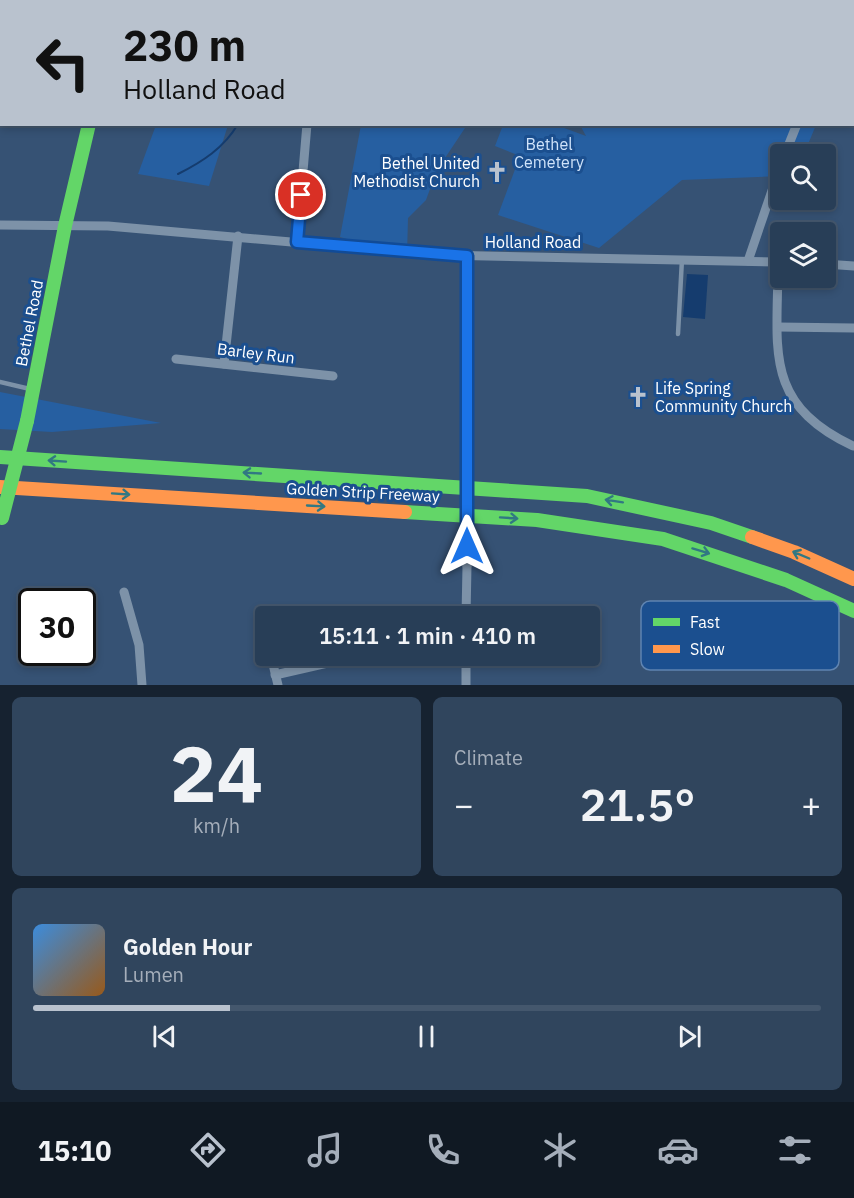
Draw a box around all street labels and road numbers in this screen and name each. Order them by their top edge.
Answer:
street label: Holland Road [485,232,581,252]
street label: Bethel Road [11,278,47,368]
street label: Barley Run [216,338,296,368]
street label: Golden Strip Freeway [286,478,440,506]

